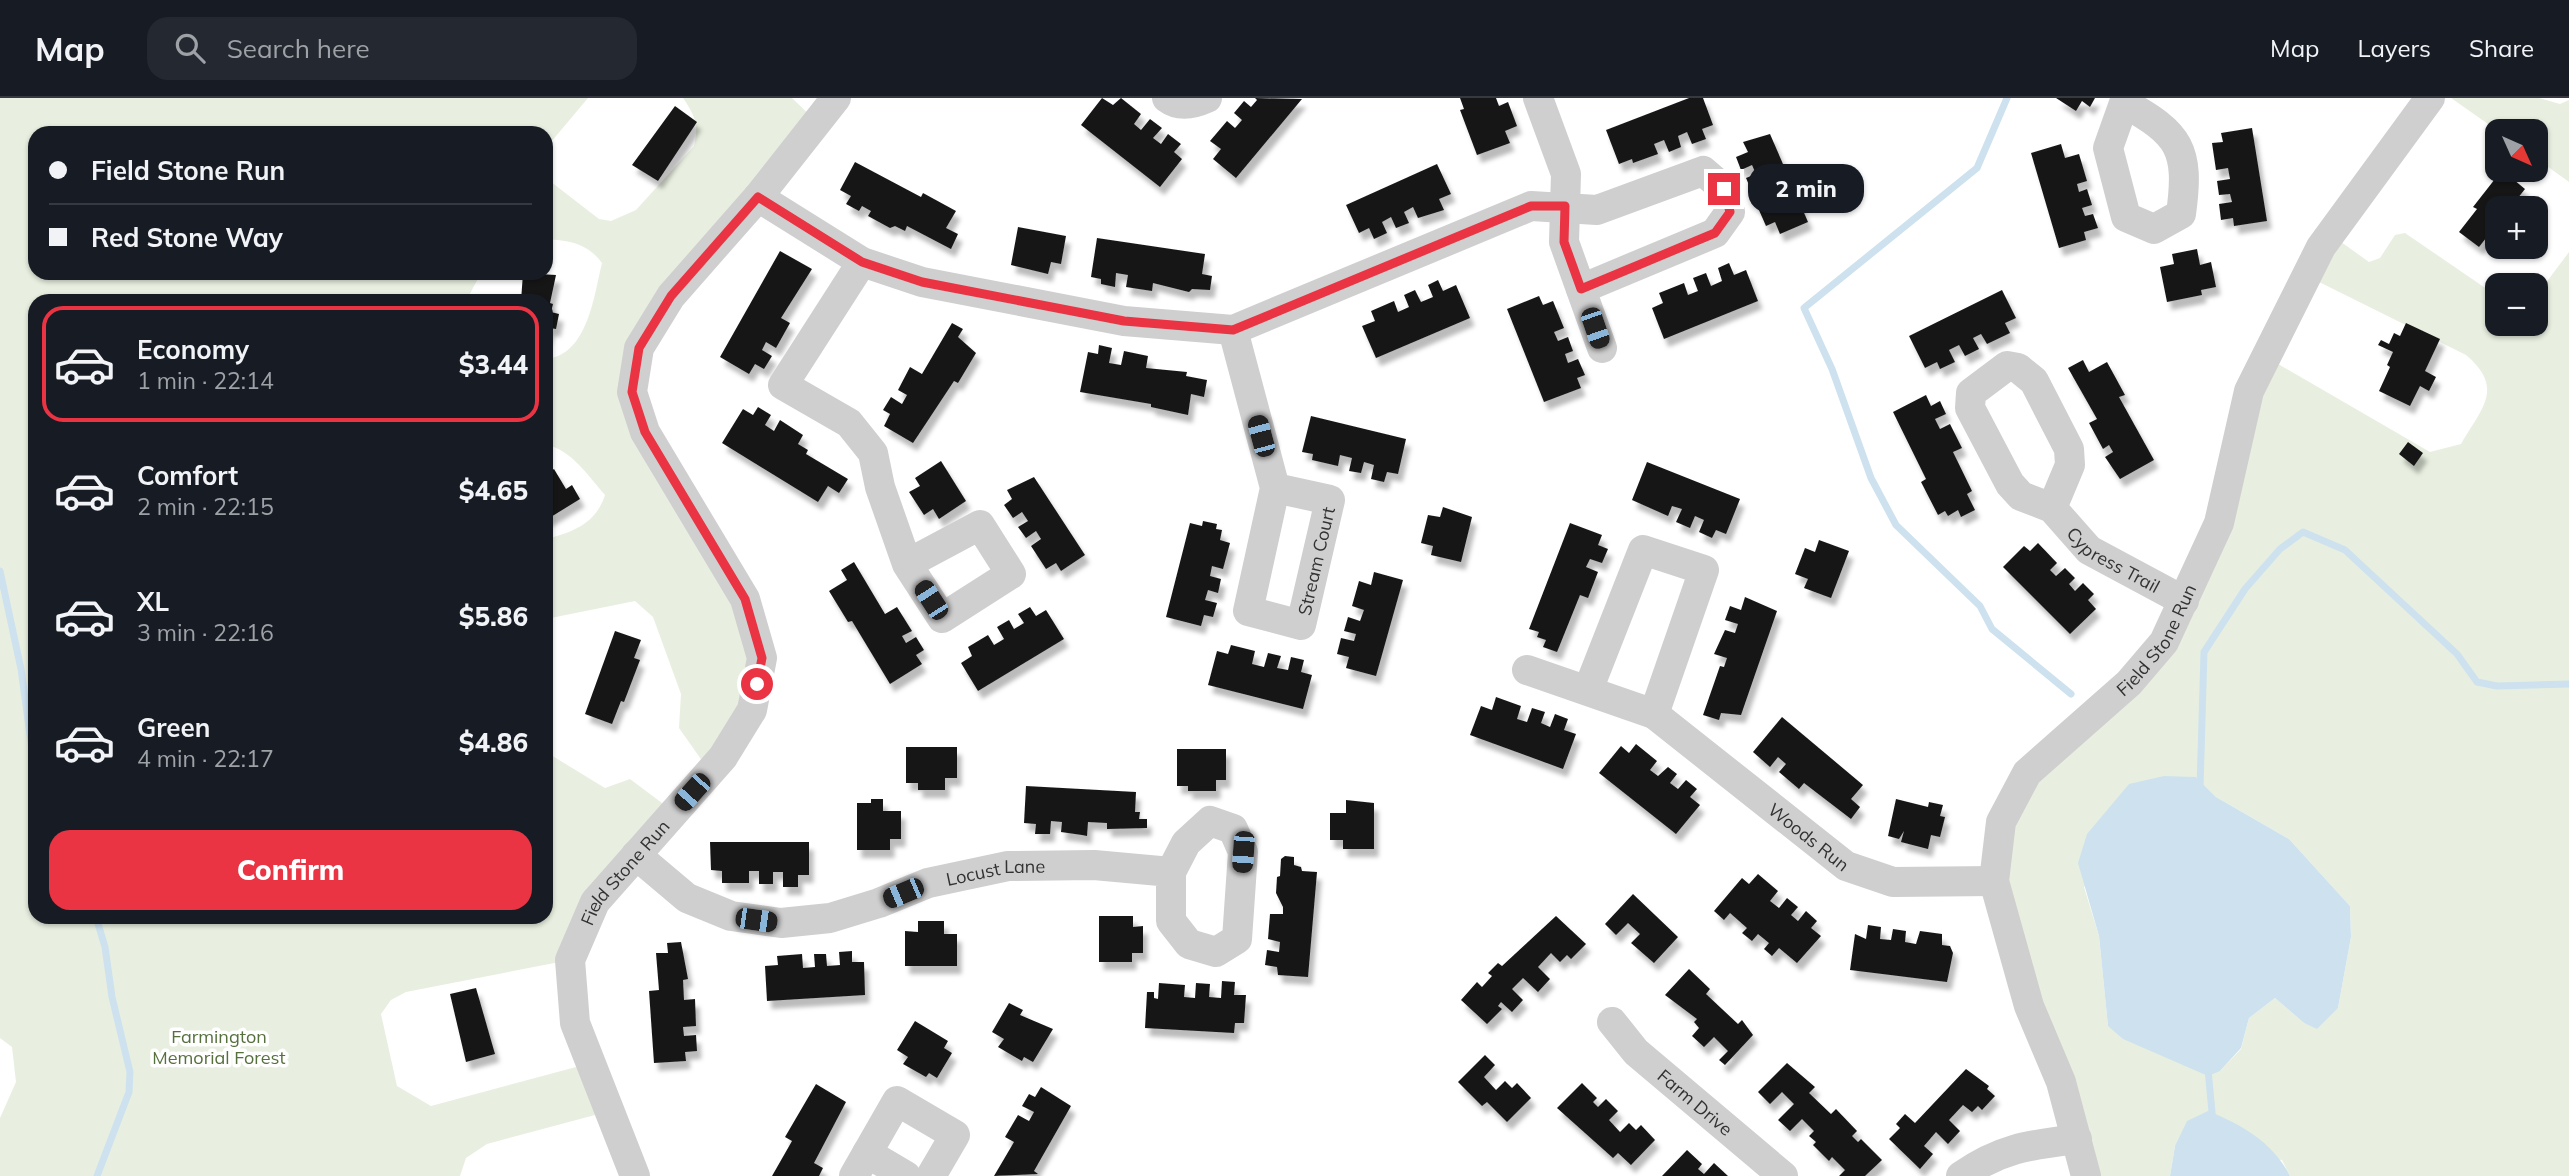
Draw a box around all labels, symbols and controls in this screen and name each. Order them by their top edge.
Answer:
search box [147,17,637,80]
text: Map [35,28,105,69]
icon: search [171,29,209,67]
text: Search here [227,32,370,65]
text: Map [2270,33,2319,63]
text: Layers [2357,33,2431,63]
text: Share [2469,33,2534,63]
north arrow [2485,119,2548,182]
map controls [2485,119,2548,336]
text: Field Stone Run [91,154,285,187]
callout: 2 min [1748,164,1864,214]
route end [1708,173,1740,205]
text: 2 min [1775,174,1837,203]
button: + [2485,196,2548,259]
text: Red Stone Way [91,221,283,254]
button: − [2485,273,2548,336]
car [1579,305,1612,351]
icon: car [53,333,116,396]
text: Economy [137,333,249,366]
text: $3.44 [459,348,528,381]
text: 1 min · 22:14 [137,366,274,395]
car [1246,413,1277,459]
icon: car [53,459,116,522]
text: Comfort [137,459,238,492]
text: $4.65 [459,474,528,507]
text: 2 min · 22:15 [137,492,274,521]
street label: Stream Court [1292,504,1340,617]
street label: Cypress Trail [2062,522,2164,597]
car [911,577,952,623]
street label: Field Stone Run [2111,580,2201,701]
icon: car [53,585,116,648]
text: XL [137,585,169,618]
text: $5.86 [459,600,528,633]
text: 3 min · 22:16 [137,618,274,647]
route start [741,668,773,700]
icon: car [53,711,116,774]
text: Green [137,711,210,744]
text: $4.86 [459,726,528,759]
text: 4 min · 22:17 [137,744,274,773]
car [671,769,714,815]
street label: Woods Run [1764,797,1854,876]
street label: Field Stone Run [575,815,674,928]
button: Confirm [49,830,532,910]
car [1232,830,1255,874]
street label: Locust Lane [944,854,1045,890]
car [880,875,927,911]
car [734,907,779,933]
park label: Farmington Memorial Forest [152,1025,286,1069]
street label: Farm Drive [1653,1064,1738,1140]

